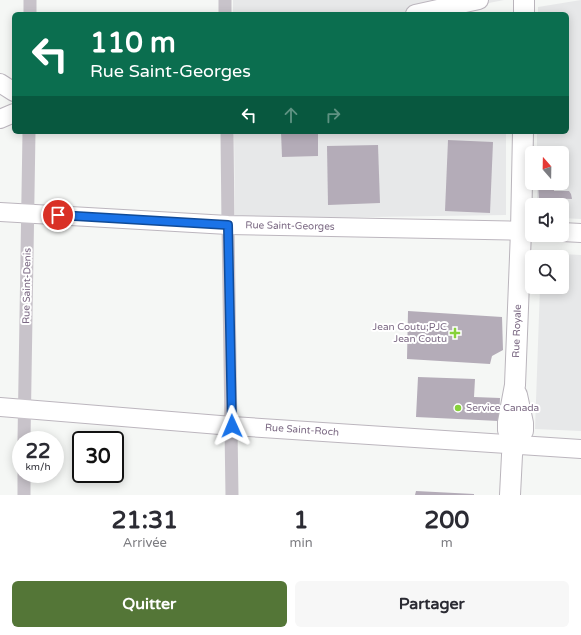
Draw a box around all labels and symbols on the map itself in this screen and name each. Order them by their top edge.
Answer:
north arrow [525,146,569,190]
pin [41,198,75,232]
street label: Rue Saint-Georges [245,219,335,233]
street label: Rue Saint-Denis [20,248,34,324]
street label: Rue Royale [510,304,524,358]
place label: Jean Coutu;PJC Jean Coutu [373,321,447,345]
marker: Jean Coutu;PJC Jean Coutu [450,328,460,338]
place label: Service Canada [466,402,539,414]
marker: Service Canada [453,403,463,413]
position arrow [211,405,253,447]
street label: Rue Saint-Roch [265,421,339,439]
speed limit sign: 30 [72,431,124,483]

